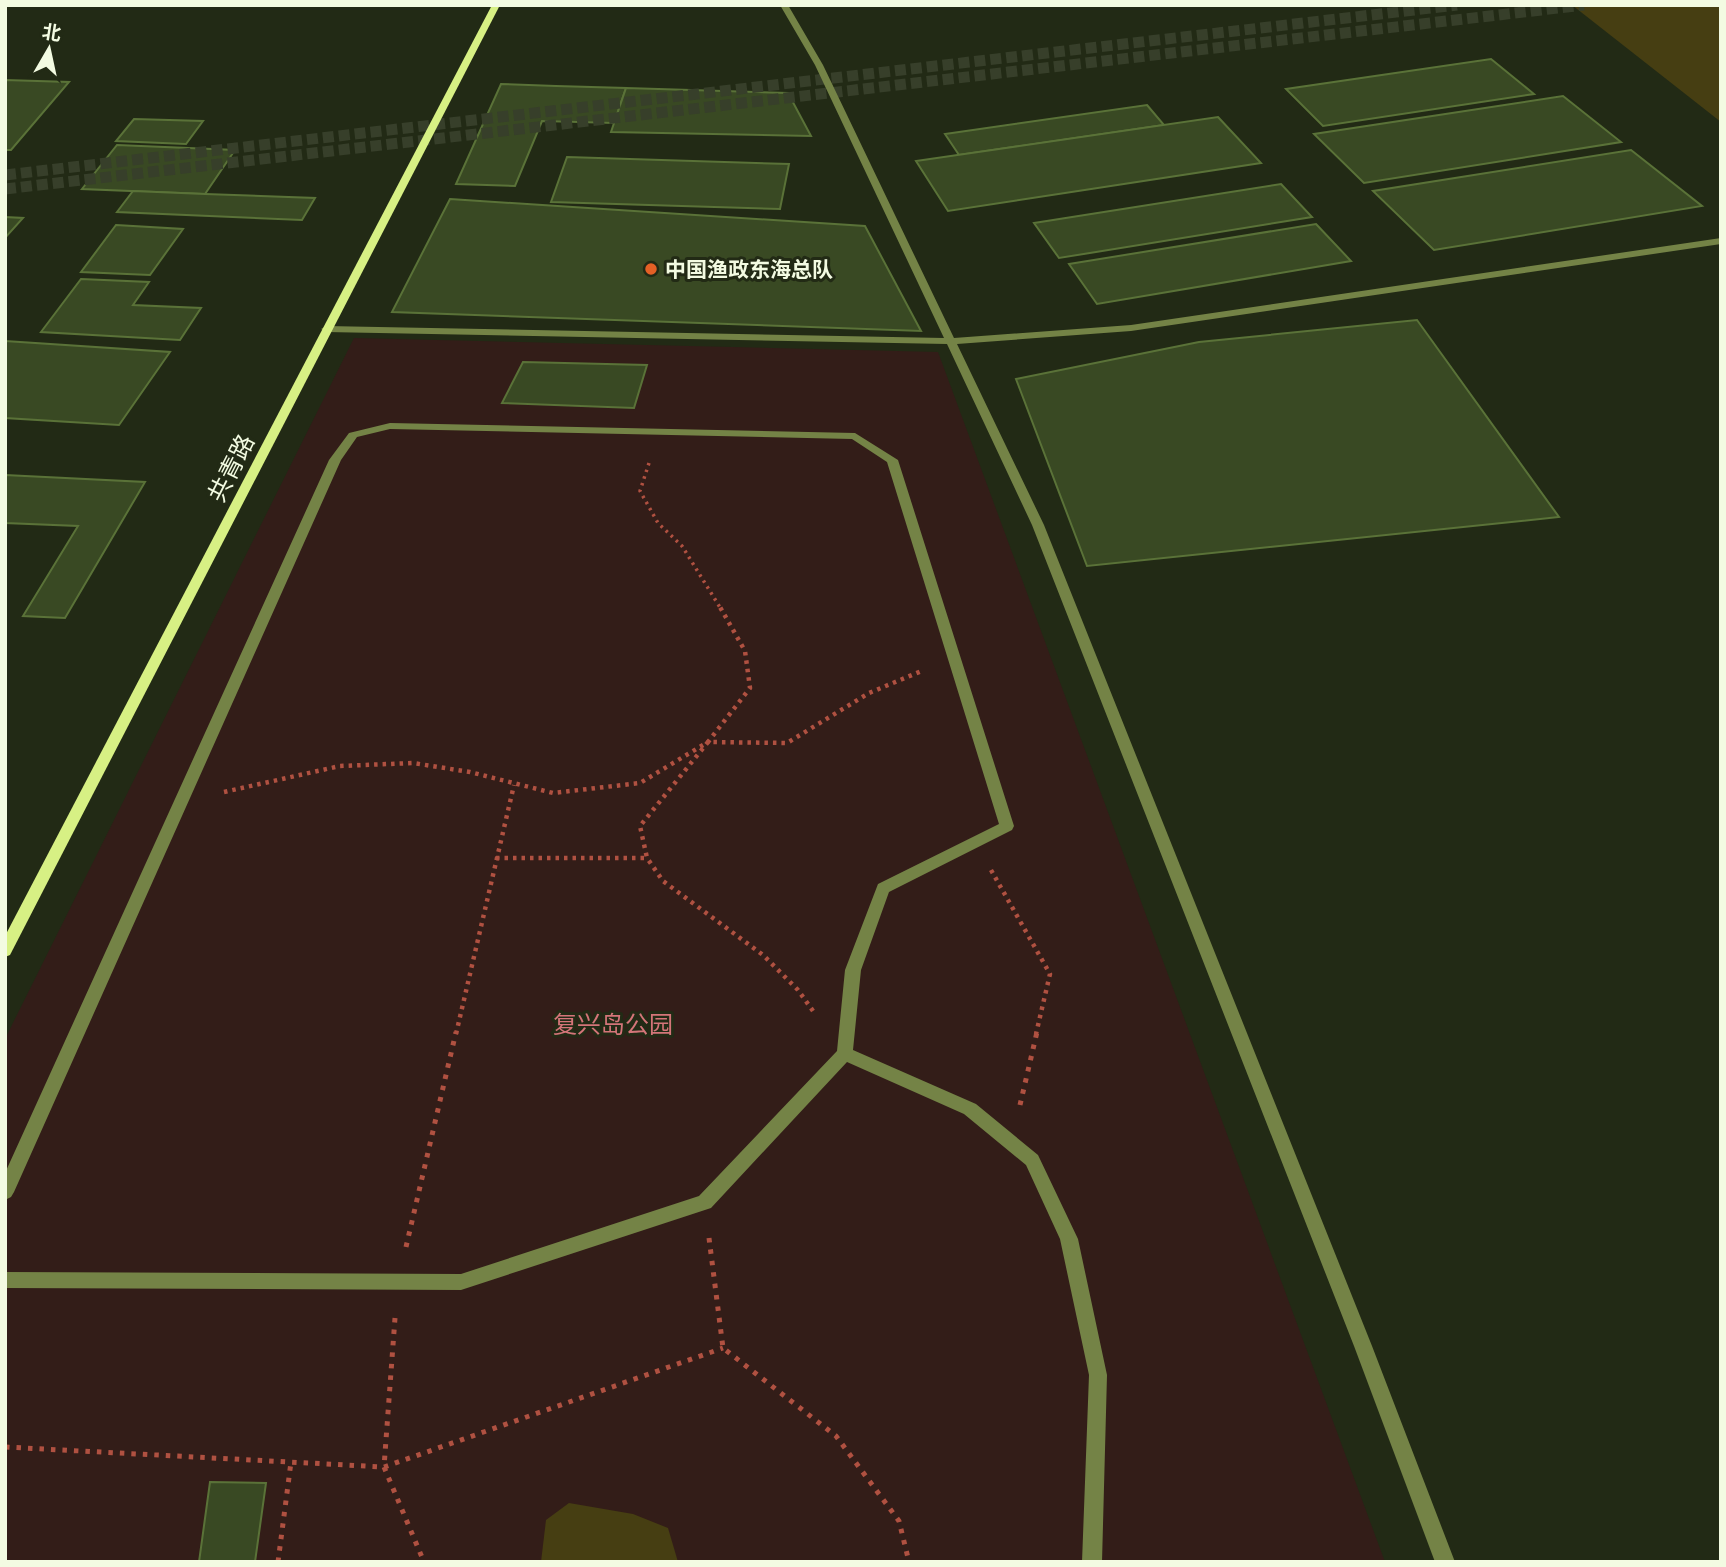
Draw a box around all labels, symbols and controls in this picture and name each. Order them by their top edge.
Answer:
north arrow [14,14,84,84]
text: 北 [41,20,63,45]
place label: 中国渔政东海总队 [665,257,833,282]
marker: 中国渔政东海总队 [643,261,659,277]
street label: 共青路 [202,429,260,507]
park label: 复兴岛公园 [553,1010,673,1039]

